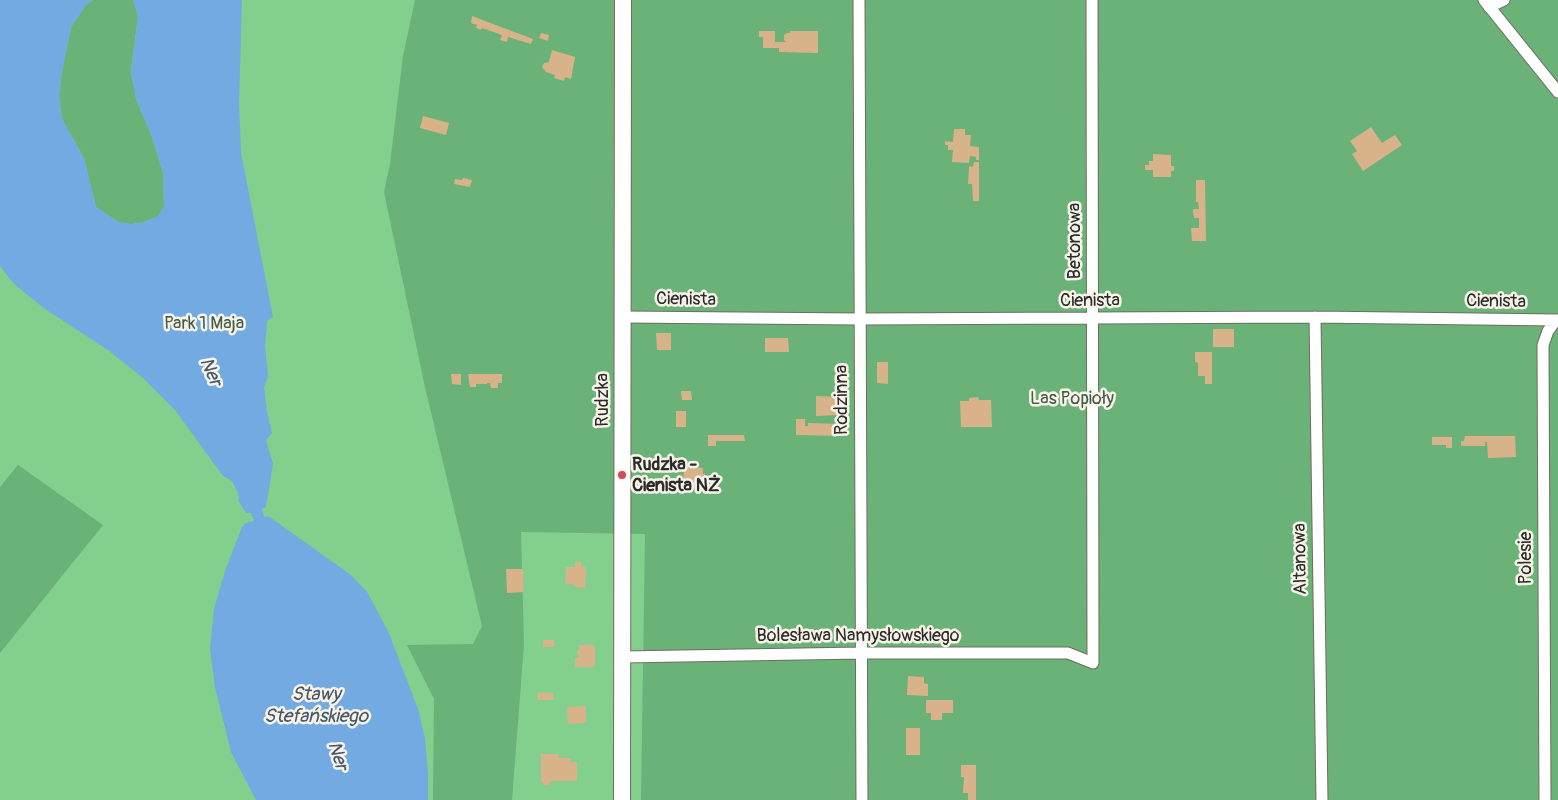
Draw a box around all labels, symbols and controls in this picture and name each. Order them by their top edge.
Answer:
street label: Betonowa [1064,203,1086,279]
street label: Cienista [656,289,716,311]
street label: Cienista [1060,290,1120,312]
street label: Cienista [1466,291,1526,313]
park label: Park 1 Maja [164,313,244,335]
water label: Ner [194,354,226,390]
street label: Rodzinna [831,365,853,435]
street label: Rudzka [592,373,614,427]
park label: Las Popioły [1030,388,1114,410]
place label: Rudzka - Cienista NŻ [632,454,721,496]
marker: Rudzka - Cienista NŻ [616,469,628,481]
street label: Altanowa [1290,523,1312,595]
street label: Polesie [1515,532,1537,584]
street label: Bolesława Namysłowskiego [757,625,959,647]
water label: Stawy Stefańskiego [264,684,368,728]
water label: Ner [322,739,352,773]

